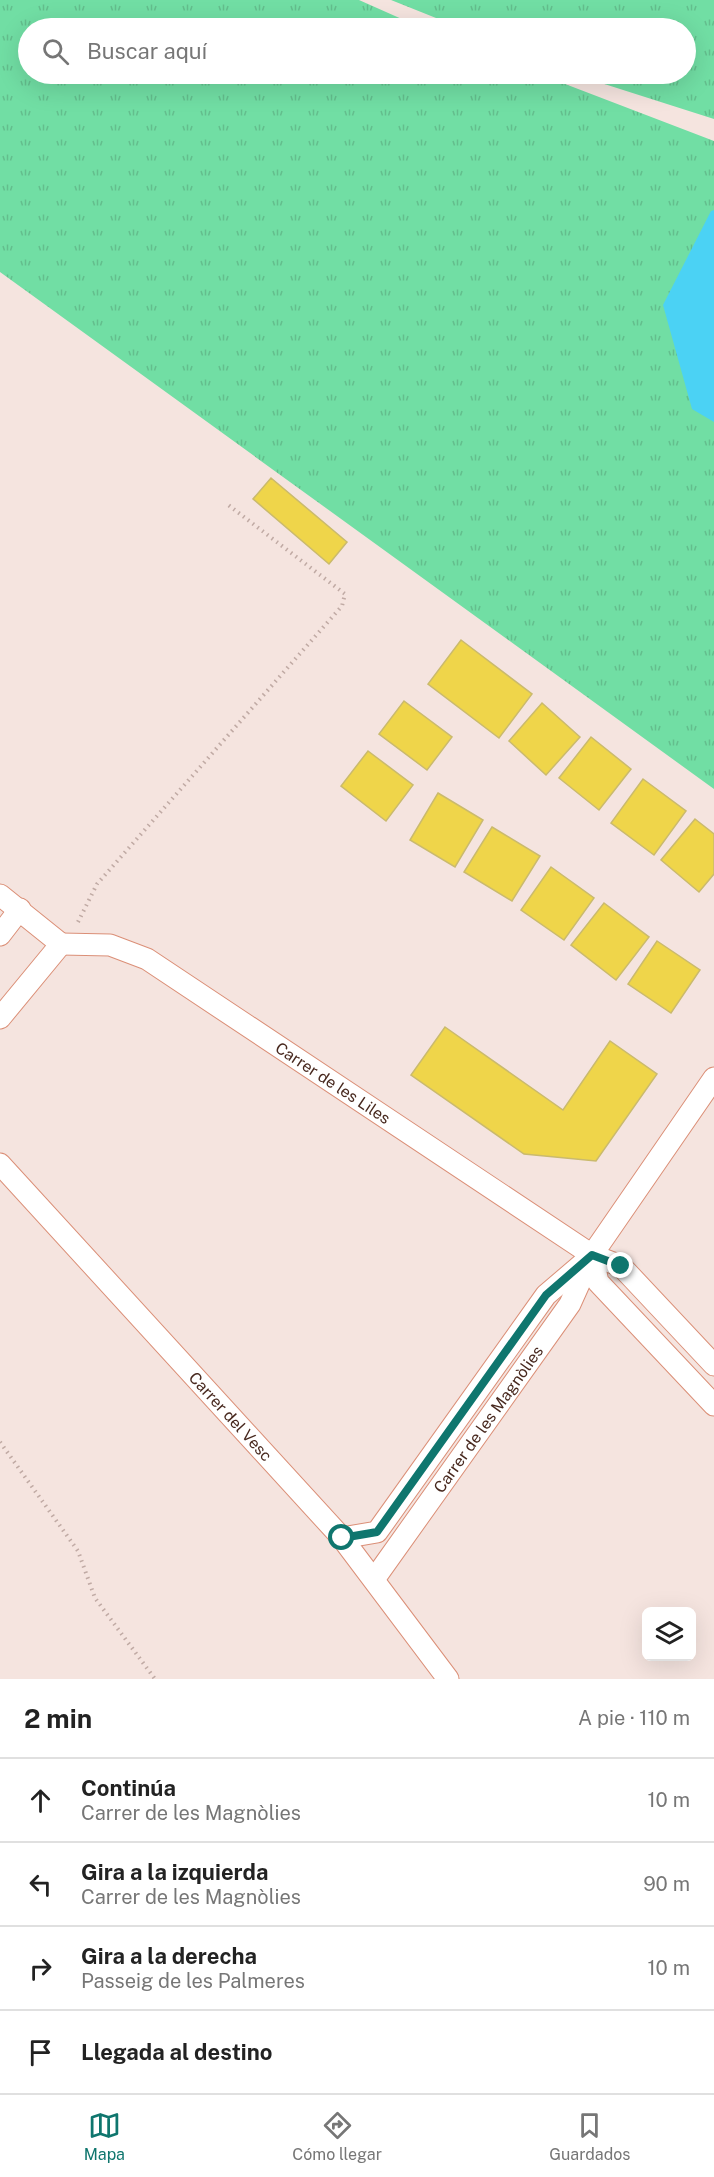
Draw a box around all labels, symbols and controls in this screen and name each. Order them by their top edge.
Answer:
search box [18,18,696,84]
icon: search [39,35,72,68]
text: Buscar aquí [87,38,207,64]
street label: Carrer de les Liles [272,1038,394,1128]
route end [607,1252,633,1278]
street label: Carrer de les Magnòlies [429,1342,547,1496]
street label: Carrer del Vesc [185,1368,276,1465]
route start [328,1524,354,1550]
map controls [642,1607,696,1661]
button: layers [642,1607,696,1661]
text: 2 min [24,1703,92,1734]
text: A pie · 110 m [578,1706,690,1730]
text: Continúa [81,1775,176,1801]
icon: ahead [24,1784,57,1817]
text: 10 m [647,1788,690,1812]
text: Carrer de les Magnòlies [81,1801,301,1825]
text: Gira a la izquierda [81,1859,268,1885]
icon: left [24,1868,57,1901]
text: 90 m [643,1872,690,1896]
text: Carrer de les Magnòlies [81,1885,301,1909]
text: Gira a la derecha [81,1943,257,1969]
icon: right [24,1952,57,1985]
text: 10 m [647,1956,690,1980]
text: Passeig de les Palmeres [81,1969,305,1993]
icon: arrive [24,2036,57,2069]
text: Llegada al destino [81,2039,272,2065]
tab: Mapa [84,2109,125,2164]
tab: Cómo llegar [292,2109,382,2164]
tab: Guardados [549,2109,630,2164]

